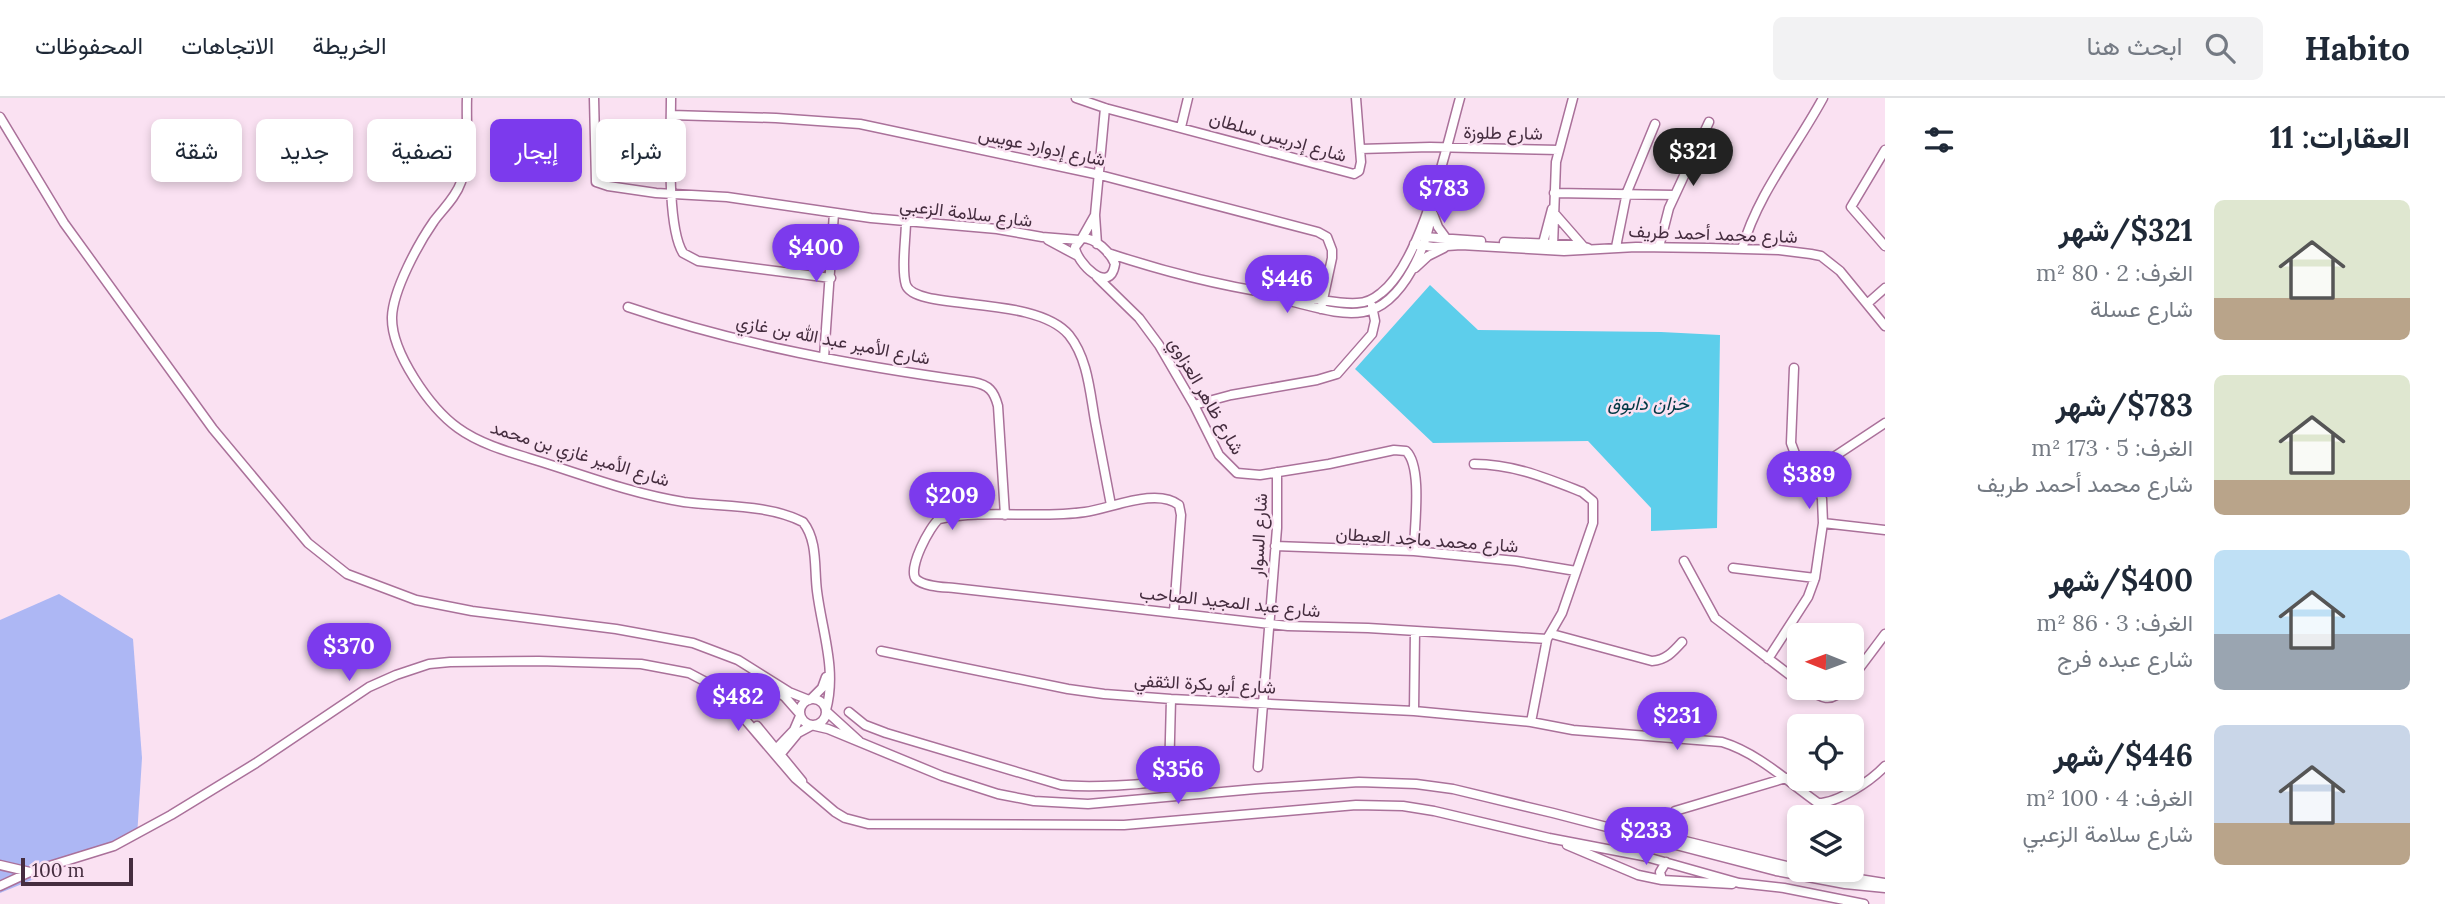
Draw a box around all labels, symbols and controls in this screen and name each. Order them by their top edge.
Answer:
search box [1773,17,2263,80]
text: Habito [2305,27,2410,69]
text: ابحث هنا [2087,29,2183,62]
icon: search [2201,29,2239,67]
text: المحفوظات [35,30,143,61]
text: الاتجاهات [181,30,274,61]
text: الخريطة [312,30,387,61]
street label: شارع إدريس سلطان [1207,106,1349,168]
text: العقارات: 11 [2270,118,2410,156]
chip: شقة [151,119,242,182]
chip: جديد [256,119,353,182]
chip: تصفية [367,119,476,182]
chip: إيجار [490,119,582,182]
chip: شراء [596,119,686,182]
street label: شارع طلوزة [1463,120,1543,146]
icon: filters [1920,121,1958,159]
street label: شارع إدوارد عويس [976,122,1108,172]
pin: $321 [1652,129,1734,188]
text: $321 [1669,136,1717,165]
pin: $783 [1403,166,1485,225]
text: $783 [1419,173,1469,202]
street label: شارع سلامة الزعبي [898,193,1034,236]
text: $321/شهر [2059,211,2193,249]
street label: شارع محمد أحمد طريف [1628,219,1798,249]
pin: $400 [775,225,857,284]
icon: home [2270,228,2354,312]
text: $400 [788,232,844,261]
pin: $446 [1246,256,1328,315]
text: الغرف: 2 · 80 m² [2036,258,2193,287]
text: $446 [1261,263,1313,292]
text: شارع عسلة [2090,294,2193,323]
street label: شارع الأمير عبد الله بن غازي [733,309,932,374]
street label: شارع ظاهر العزاوي [1160,333,1249,461]
text: $783/شهر [2056,386,2193,424]
water label: خزان دابوق [1607,391,1690,415]
icon: home [2270,403,2354,487]
street label: شارع الأمير غازي بن محمد [487,415,673,496]
text: الغرف: 5 · 173 m² [2031,433,2193,462]
pin: $389 [1768,452,1850,511]
text: $389 [1783,459,1835,488]
text: شارع محمد أحمد طريف [1977,469,2193,498]
pin: $209 [911,472,993,532]
text: $209 [925,480,979,509]
street label: شارع السوار [1245,493,1273,578]
street label: شارع محمد ماجد العيطان [1335,522,1519,558]
text: $400/شهر [2049,561,2193,599]
icon: home [2270,578,2354,662]
street label: شارع عبد المجيد الصاحب [1138,581,1322,623]
text: الغرف: 3 · 86 m² [2036,608,2193,637]
north arrow [1787,623,1864,700]
map controls [1787,623,1864,882]
pin: $370 [308,624,390,683]
text: $370 [323,631,375,660]
text: شارع عبده فرج [2057,644,2193,673]
street label: شارع أبو بكرة الثقفي [1133,668,1277,703]
pin: $482 [697,674,779,733]
text: $482 [712,681,764,710]
pin: $231 [1636,692,1718,752]
text: $231 [1653,700,1701,729]
button: locate [1787,714,1864,791]
text: $446/شهر [2053,736,2193,774]
pin: $356 [1137,746,1219,806]
icon: home [2270,753,2354,837]
text: $356 [1152,754,1204,783]
text: الغرف: 4 · 100 m² [2026,783,2193,812]
button: layers [1787,805,1864,882]
pin: $233 [1605,808,1687,867]
text: $233 [1620,815,1672,844]
text: شارع سلامة الزعبي [2022,819,2193,848]
scale bar [21,855,133,887]
text: 100 m [32,858,85,882]

